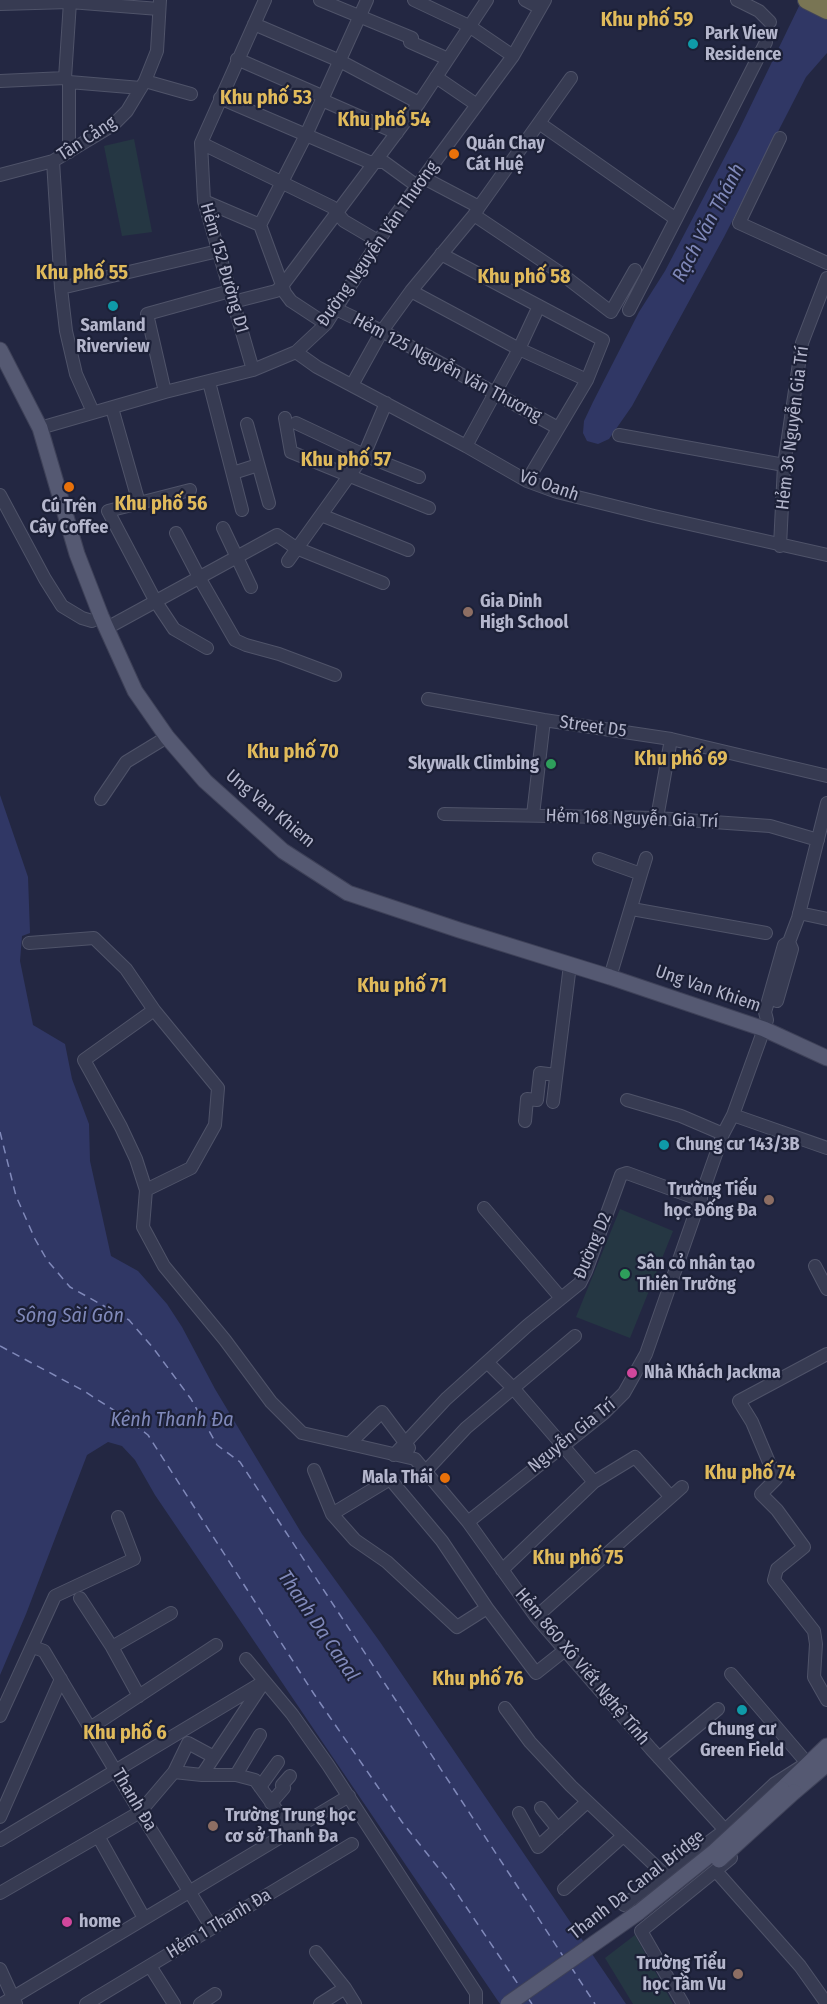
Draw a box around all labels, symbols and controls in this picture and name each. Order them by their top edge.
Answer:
district label: Khu phố 59 [601,8,693,32]
place label: Park View Residence [705,23,781,66]
marker: Park View Residence [686,37,700,51]
district label: Khu phố 53 [220,86,312,110]
district label: Khu phố 54 [338,108,430,132]
street label: Tân Cảng [54,112,120,166]
place label: Quán Chay Cát Huệ [466,133,545,176]
marker: Quán Chay Cát Huệ [447,147,461,161]
street label: Đường Nguyễn Văn Thương [313,157,443,331]
water label: Rạch Văn Thánh [668,160,750,286]
street label: Hẻm 152 Đường D1 [195,200,253,336]
district label: Khu phố 55 [36,261,128,285]
district label: Khu phố 58 [477,265,571,289]
marker: Samland Riverview [106,299,120,313]
street label: Hẻm 125 Nguyễn Văn Thương [349,309,545,427]
place label: Samland Riverview [76,315,150,358]
street label: Hẻm 36 Nguyễn Gia Trí [772,345,814,511]
district label: Khu phố 57 [301,448,391,472]
street label: Võ Oanh [516,466,582,506]
marker: Cú Trên Cây Coffee [62,480,76,494]
district label: Khu phố 56 [114,492,208,516]
place label: Cú Trên Cây Coffee [30,496,108,538]
place label: Gia Dinh High School [480,591,568,634]
marker: Gia Dinh High School [461,605,475,619]
street label: Street D5 [558,712,628,742]
district label: Khu phố 70 [247,740,339,764]
district label: Khu phố 69 [634,747,728,771]
place label: Skywalk Climbing [408,753,539,775]
marker: Skywalk Climbing [544,757,558,771]
street label: Ung Van Khiem [221,765,319,853]
street label: Hẻm 168 Nguyễn Gia Trí [545,805,719,833]
street label: Ung Van Khiem [652,961,764,1017]
district label: Khu phố 71 [357,974,447,998]
place label: Chung cư 143/3B [676,1134,799,1156]
marker: Chung cư 143/3B [657,1138,671,1152]
place label: Trường Tiểu học Đống Đa [664,1179,757,1222]
marker: Trường Tiểu học Đống Đa [762,1193,776,1207]
street label: Đường D2 [569,1210,617,1282]
place label: Sân cỏ nhân tạo Thiên Trường [637,1253,755,1296]
marker: Sân cỏ nhân tạo Thiên Trường [618,1267,632,1281]
water label: Sông Sài Gòn [16,1304,124,1328]
place label: Nhà Khách Jackma [644,1362,781,1384]
marker: Nhà Khách Jackma [625,1366,639,1380]
street label: Nguyễn Gia Trí [524,1394,620,1478]
water label: Kênh Thanh Đa [110,1408,234,1432]
district label: Khu phố 74 [705,1461,795,1485]
place label: Mala Thái [362,1467,433,1489]
marker: Mala Thái [438,1471,452,1485]
district label: Khu phố 75 [533,1546,623,1570]
water label: Thanh Da Canal [272,1566,364,1686]
street label: Hẻm 860 Xô Viết Nghệ Tĩnh [510,1584,654,1750]
district label: Khu phố 76 [432,1667,524,1691]
marker: Chung cư Green Field [735,1703,749,1717]
place label: Chung cư Green Field [700,1719,784,1762]
district label: Khu phố 6 [83,1721,167,1745]
street label: Thanh Đa [107,1765,161,1835]
place label: Trường Trung học cơ sở Thanh Đa [225,1805,356,1848]
marker: Trường Trung học cơ sở Thanh Đa [206,1819,220,1833]
street label: Thanh Da Canal Bridge [565,1826,709,1944]
street label: Hẻm 1 Thanh Đa [163,1884,275,1964]
place label: home [79,1911,121,1933]
marker: home [60,1915,74,1929]
place label: Trường Tiểu học Tầm Vu [636,1953,726,1996]
marker: Trường Tiểu học Tầm Vu [731,1967,745,1981]

